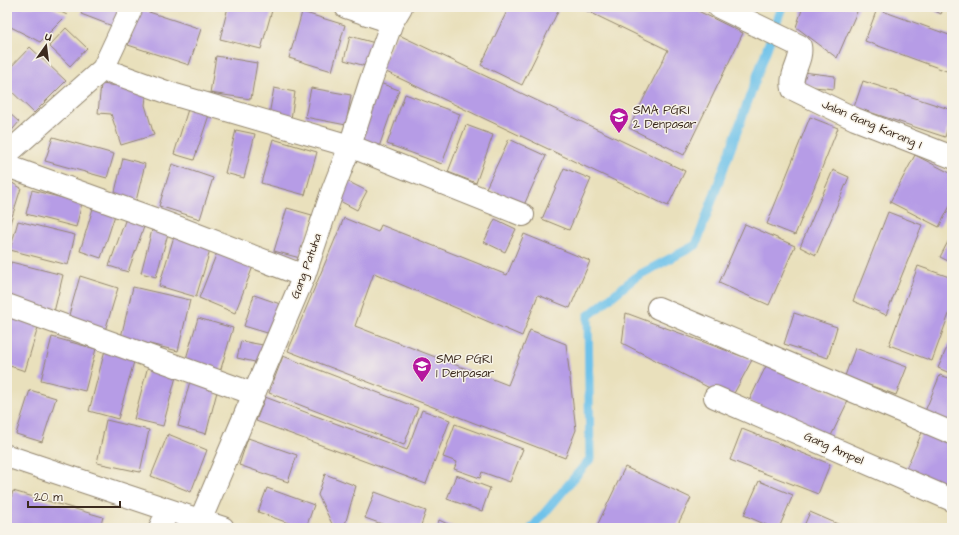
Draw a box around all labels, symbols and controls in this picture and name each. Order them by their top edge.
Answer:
north arrow [26,26,66,66]
text: U [43,29,53,45]
street label: Jalan Gang Karang I [819,96,925,154]
place label: SMA PGRI 2 Denpasar [633,102,697,133]
school or university icon: SMA PGRI 2 Denpasar [608,106,630,134]
street label: Gang Patuha [287,231,327,301]
place label: SMP PGRI 1 Denpasar [436,351,495,382]
school or university icon: SMP PGRI 1 Denpasar [411,355,433,383]
street label: Gang Ampel [801,428,866,470]
scale bar [28,483,120,509]
text: 20 m [34,489,63,506]

